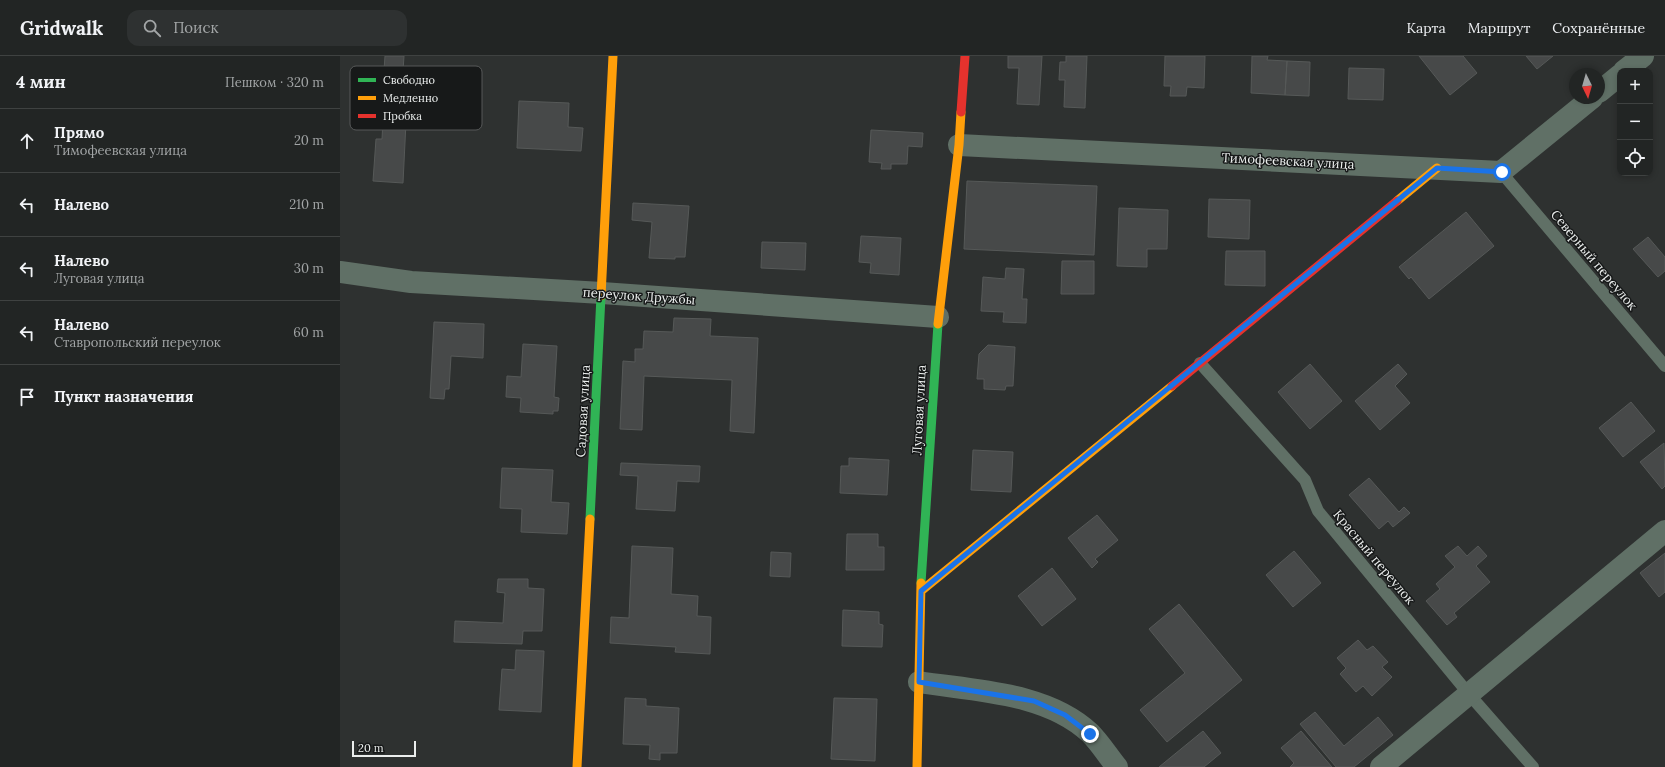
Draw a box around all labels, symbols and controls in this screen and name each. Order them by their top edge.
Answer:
search box [127,10,407,46]
text: Gridwalk [20,16,103,40]
icon: search [141,17,163,39]
text: Поиск [173,18,219,37]
text: Карта [1406,19,1446,37]
text: Маршрут [1468,19,1530,37]
text: Сохранённые [1552,19,1645,37]
legend [350,66,482,130]
north arrow [1569,68,1605,104]
map controls [1617,68,1653,176]
button: + [1617,68,1653,104]
text: 4 мин [16,71,66,93]
text: Свободно [383,73,435,87]
text: Пешком · 320 m [225,74,324,91]
text: Медленно [383,91,438,105]
button: − [1617,104,1653,140]
text: Пробка [383,109,422,123]
text: Прямо [54,123,104,142]
icon: ahead [16,130,38,152]
text: 20 m [294,132,324,149]
button: locate [1617,140,1653,176]
text: Тимофеевская улица [54,142,187,159]
street label: Тимофеевская улица [1221,149,1355,173]
route start [1493,163,1511,181]
icon: left [16,194,38,216]
text: Налево [54,195,109,214]
text: 210 m [289,196,324,213]
street label: Северный переулок [1547,206,1641,314]
text: Налево [54,251,109,270]
icon: left [16,258,38,280]
text: 30 m [294,260,324,277]
text: Луговая улица [54,270,144,287]
street label: переулок Дружбы [582,284,696,308]
text: Налево [54,315,109,334]
icon: left [16,322,38,344]
text: 60 m [293,324,324,341]
text: Ставропольский переулок [54,334,221,351]
street label: Садовая улица [572,364,594,458]
street label: Луговая улица [908,364,930,456]
icon: arrive [16,386,38,408]
text: Пункт назначения [54,387,194,406]
street label: Красный переулок [1329,506,1419,608]
route end [1081,725,1099,743]
scale bar [352,739,416,758]
text: 20 m [358,741,383,755]

